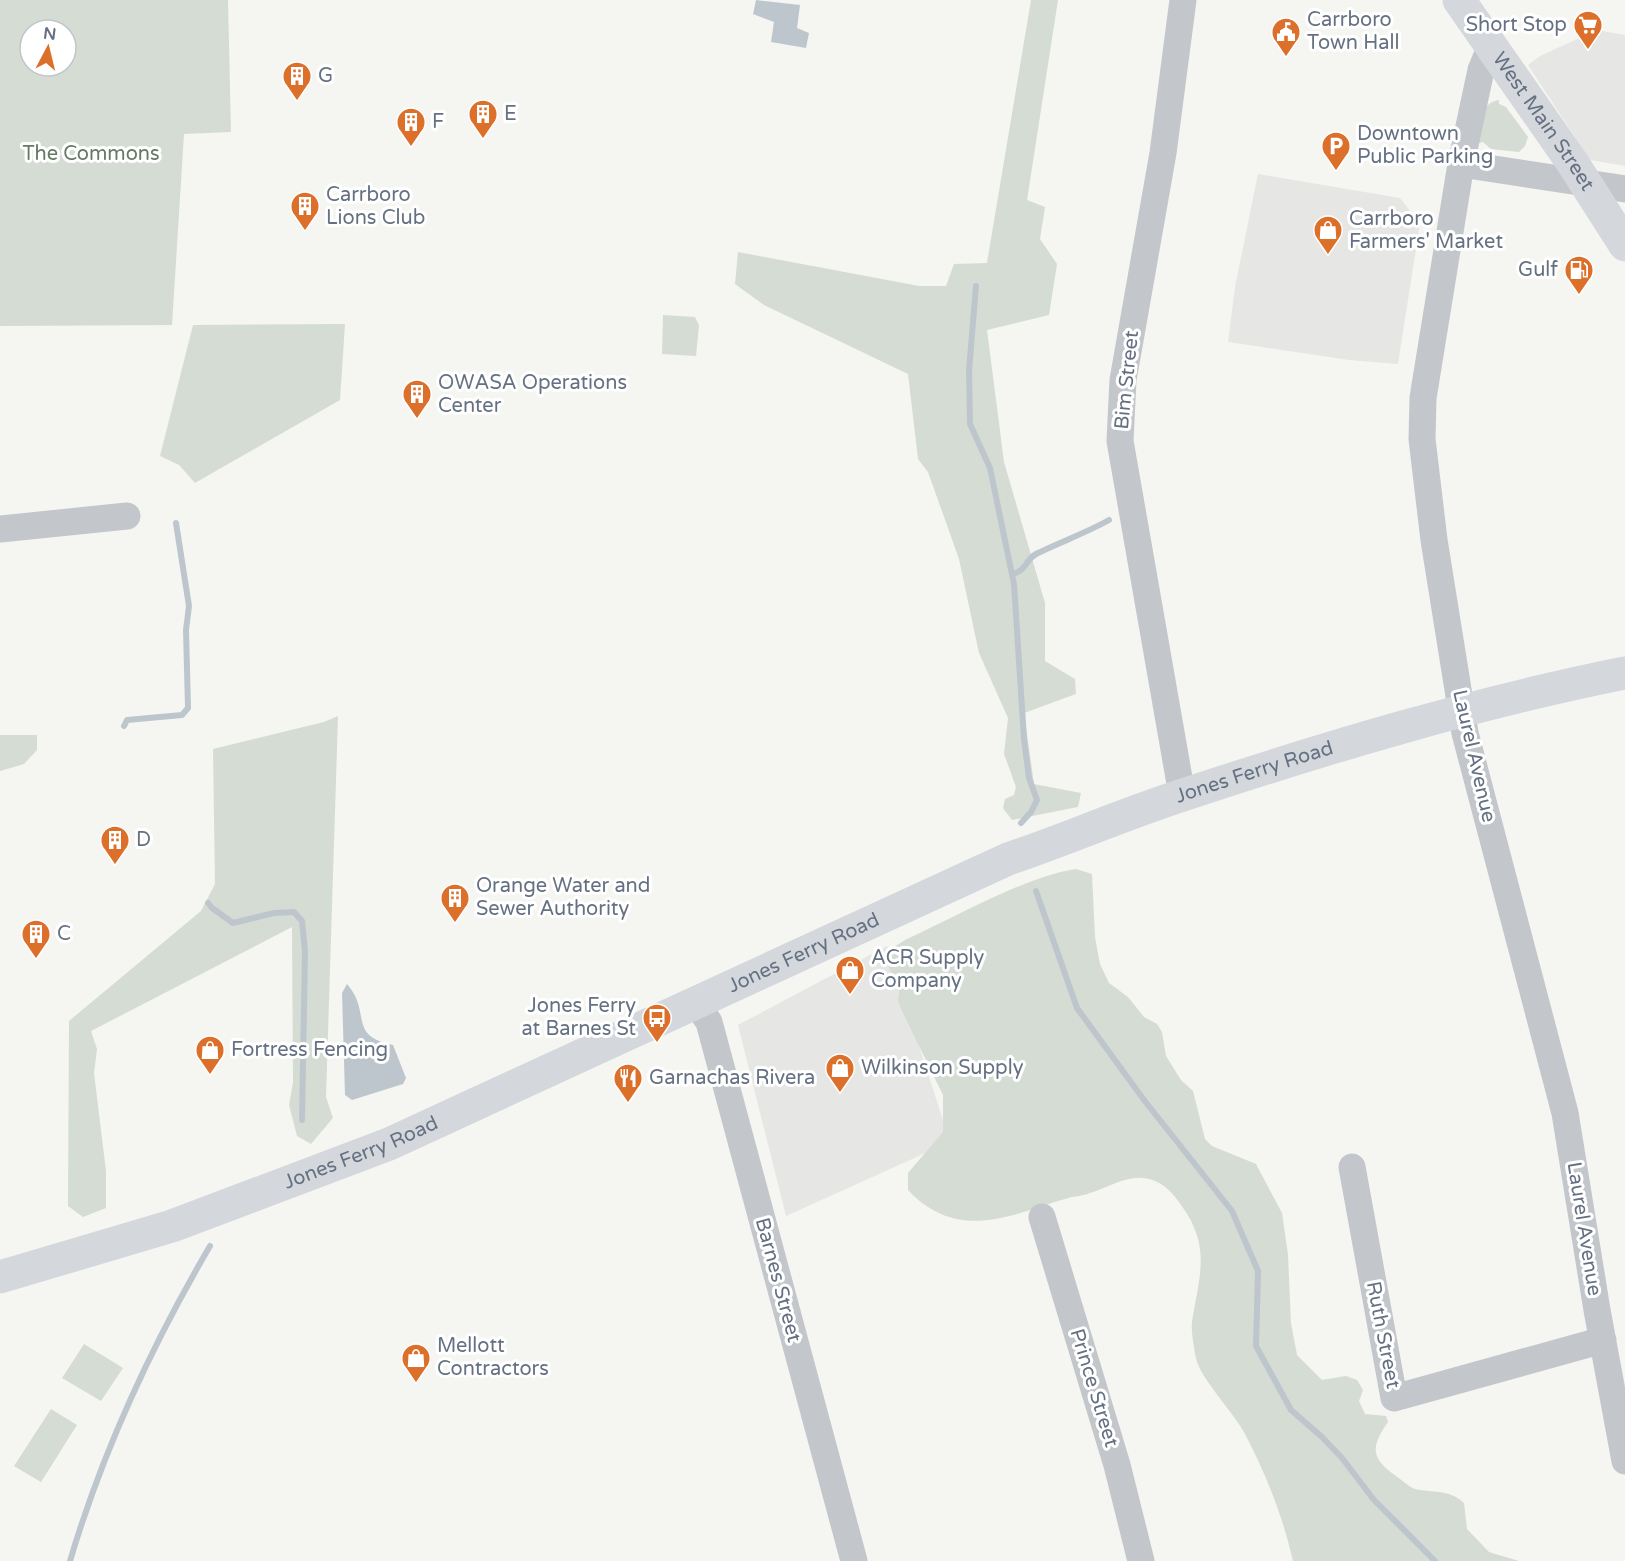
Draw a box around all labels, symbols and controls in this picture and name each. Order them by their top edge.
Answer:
place label: Carrboro Town Hall [1307,8,1399,55]
supermarket icon: Short Stop [1572,9,1604,51]
place label: Short Stop [1466,13,1567,37]
public building icon: Carrboro Town Hall [1270,16,1302,58]
north arrow [18,18,78,78]
text: N [42,23,57,45]
street label: West Main Street [1487,48,1600,196]
building icon: G [281,60,313,102]
place label: G [318,64,333,88]
building icon: E [467,98,499,140]
place label: E [504,102,517,126]
building icon: F [395,106,427,148]
place label: F [432,110,444,134]
place label: Downtown Public Parking [1357,122,1493,169]
parking icon: Downtown Public Parking [1320,130,1352,172]
park label: The Commons [22,142,160,166]
place label: Carrboro Lions Club [326,183,425,230]
building icon: Carrboro Lions Club [289,190,321,232]
place label: Carrboro Farmers' Market [1349,207,1503,254]
shop icon: Carrboro Farmers' Market [1312,214,1344,256]
fuel station icon: Gulf [1563,254,1595,296]
place label: Gulf [1518,258,1558,282]
street label: Bim Street [1110,329,1144,431]
place label: OWASA Operations Center [438,371,627,418]
building icon: OWASA Operations Center [401,378,433,420]
street label: Laurel Avenue [1447,687,1501,825]
street label: Jones Ferry Road [1172,736,1336,809]
building icon: D [99,824,131,866]
place label: D [136,828,151,852]
place label: Orange Water and Sewer Authority [476,874,650,921]
building icon: Orange Water and Sewer Authority [439,882,471,924]
street label: Jones Ferry Road [724,908,883,998]
building icon: C [20,918,52,960]
place label: C [57,922,71,946]
place label: ACR Supply Company [871,946,985,993]
shop icon: ACR Supply Company [834,954,866,996]
place label: Jones Ferry at Barnes St [522,994,636,1041]
bus stop icon: Jones Ferry at Barnes St [641,1002,673,1044]
shop icon: Fortress Fencing [194,1034,226,1076]
place label: Fortress Fencing [231,1038,388,1062]
shop icon: Wilkinson Supply [824,1052,856,1094]
place label: Wilkinson Supply [861,1056,1024,1080]
restaurant icon: Garnachas Rivera [612,1062,644,1104]
place label: Garnachas Rivera [649,1066,815,1090]
street label: Jones Ferry Road [281,1111,442,1195]
street label: Laurel Avenue [1562,1160,1606,1298]
street label: Barnes Street [750,1215,806,1345]
street label: Ruth Street [1361,1279,1405,1391]
street label: Prince Street [1065,1326,1123,1450]
place label: Mellott Contractors [437,1334,549,1381]
shop icon: Mellott Contractors [400,1342,432,1384]

